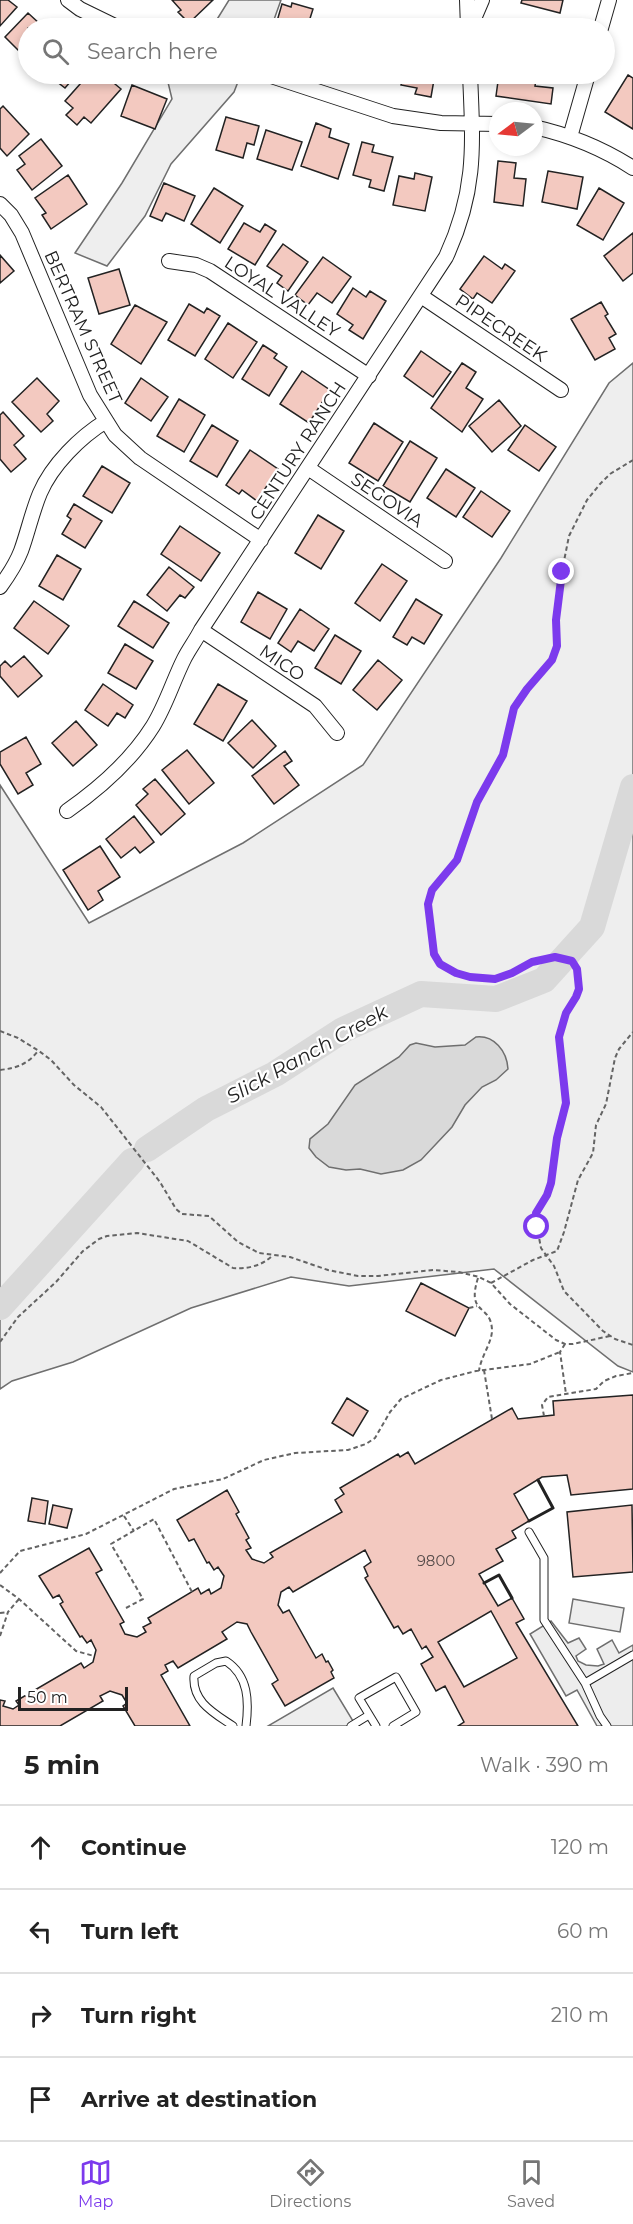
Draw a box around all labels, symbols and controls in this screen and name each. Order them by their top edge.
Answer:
search box [18,18,615,84]
icon: search [39,35,72,68]
text: Search here [87,38,218,65]
north arrow [489,102,543,156]
street label: BERTRAM STREET [39,247,127,408]
street label: LOYAL VALLEY [220,252,344,343]
street label: PIPECREEK [451,289,551,367]
street label: CENTURY RANCH [245,378,351,524]
street label: SEGOVIA [347,468,427,532]
route end [548,558,574,584]
street label: MICO [255,640,309,686]
water label: Slick Ranch Creek [222,999,393,1108]
route start [523,1213,549,1239]
house number: 9800 [417,1551,455,1570]
scale bar [18,1684,128,1712]
text: 50 m [27,1688,68,1707]
text: 5 min [24,1749,100,1781]
text: Walk · 390 m [480,1753,609,1777]
icon: ahead [24,1831,57,1864]
text: Continue [81,1834,187,1861]
text: 120 m [551,1835,609,1859]
icon: left [24,1915,57,1948]
text: Turn left [81,1918,179,1945]
text: 60 m [557,1919,609,1943]
icon: right [24,1999,57,2032]
text: Turn right [81,2002,196,2029]
text: 210 m [551,2003,609,2027]
icon: arrive [24,2083,57,2116]
text: Arrive at destination [81,2086,317,2113]
tab: Map [78,2156,113,2211]
tab: Directions [269,2156,351,2211]
tab: Saved [507,2156,555,2211]

